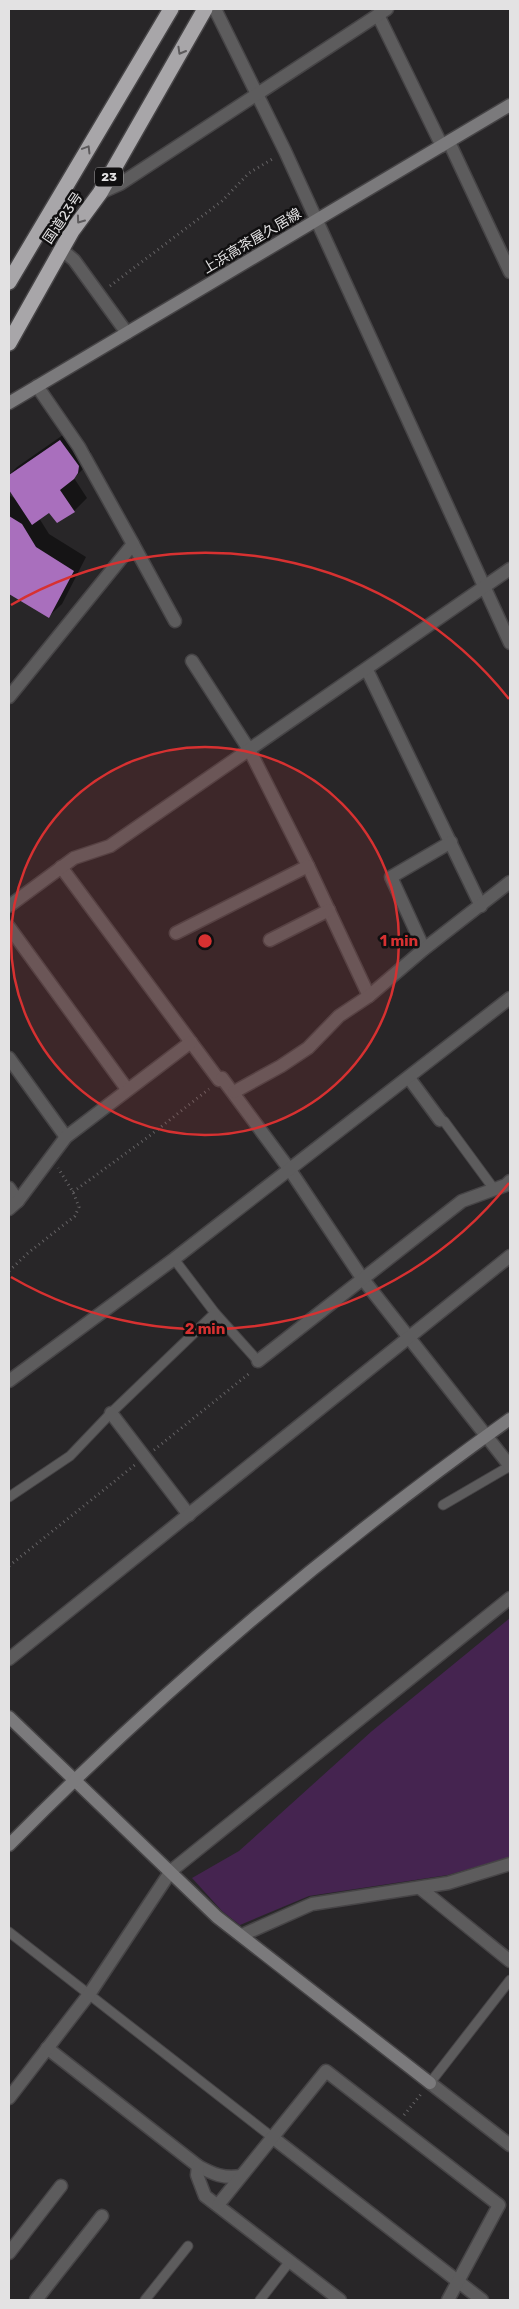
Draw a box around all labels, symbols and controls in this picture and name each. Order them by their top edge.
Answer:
one-way arrow [177,46,187,55]
one-way arrow [81,146,91,155]
road number: 23 [95,168,123,186]
street label: 国道23号 [40,189,86,247]
street label: 上浜高茶屋久居線 [200,205,304,277]
one-way arrow [77,214,85,223]
centre of rings [196,932,214,950]
text: 1 min [380,932,418,950]
text: 2 min [185,1320,225,1338]

